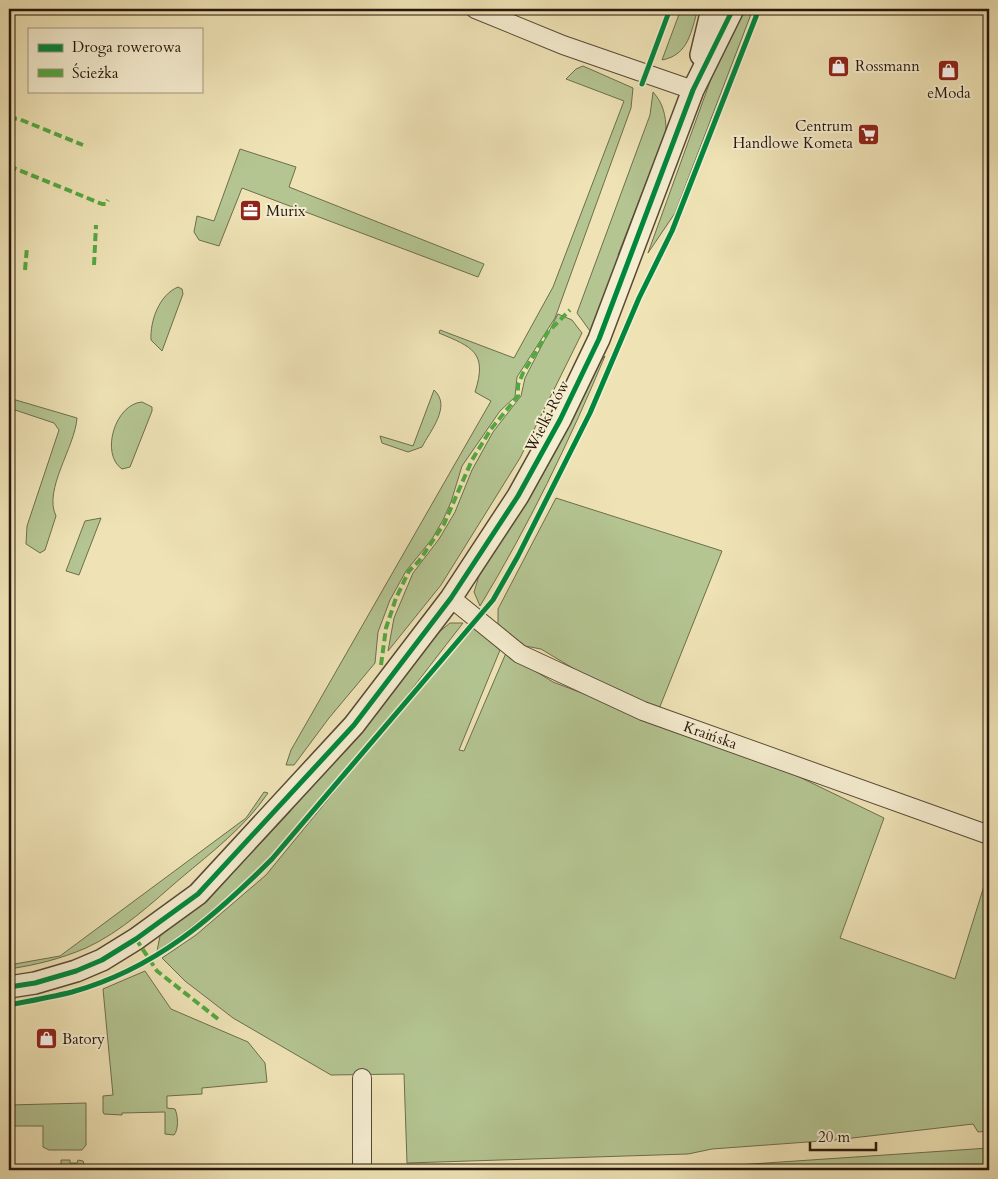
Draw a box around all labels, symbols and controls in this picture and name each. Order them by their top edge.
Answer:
legend [28,28,202,92]
text: Droga rowerowa [72,37,182,57]
shop icon: Rossmann [827,54,851,78]
place label: Rossmann [855,56,920,76]
shop icon: eModa [937,58,961,82]
text: Ścieżka [72,63,119,83]
place label: eModa [927,83,971,103]
place label: Centrum Handlowe Kometa [733,116,854,153]
supermarket icon: Centrum Handlowe Kometa [857,123,881,147]
office icon: Murix [238,199,262,223]
place label: Murix [266,201,306,221]
street label: Wielki Rów [520,377,574,456]
street label: Kraińska [681,716,740,754]
shop icon: Batory [34,1027,58,1051]
place label: Batory [62,1029,105,1049]
scale bar [810,1119,877,1151]
text: 20 m [818,1127,850,1147]

